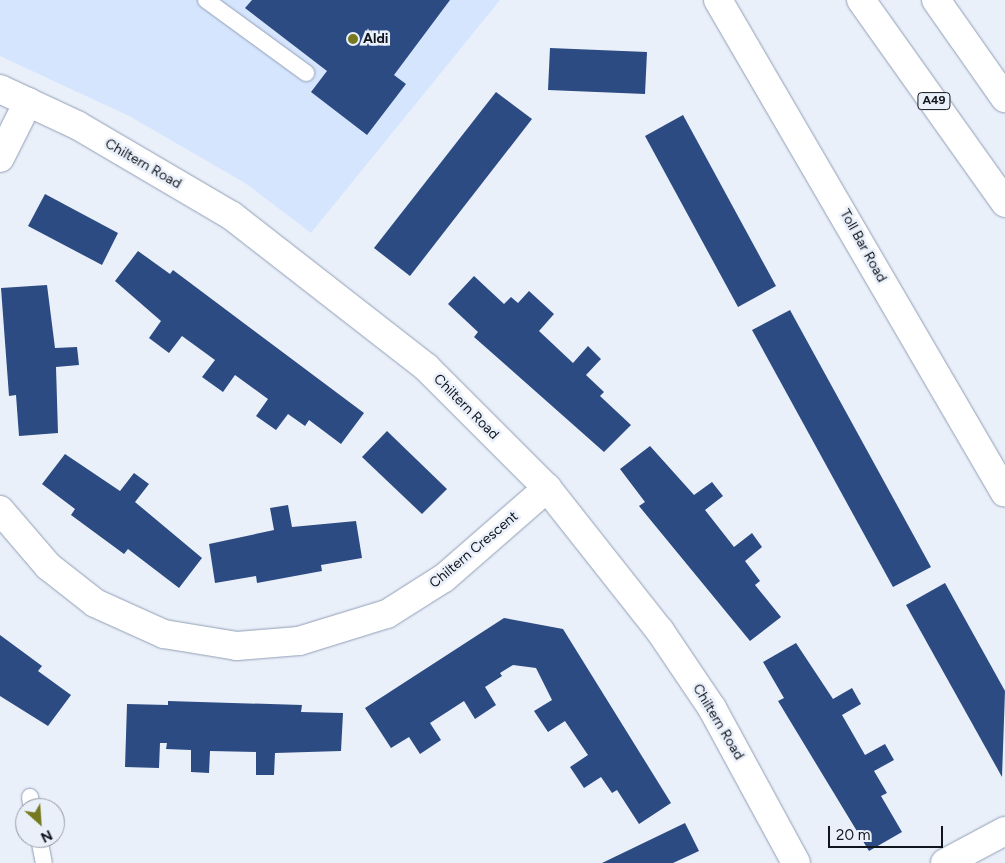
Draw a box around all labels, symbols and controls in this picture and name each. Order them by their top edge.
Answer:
place label: Aldi [363,31,388,47]
marker: Aldi [347,33,359,45]
road number: A49 [916,92,952,110]
street label: Chiltern Road [102,135,184,193]
street label: Toll Bar Road [836,207,890,285]
street label: Chiltern Road [430,371,502,443]
street label: Chiltern Crescent [426,508,522,592]
street label: Chiltern Road [689,681,747,763]
north arrow [15,798,65,848]
scale bar [830,816,945,848]
text: N [38,826,55,846]
text: 20 m [836,826,870,844]

